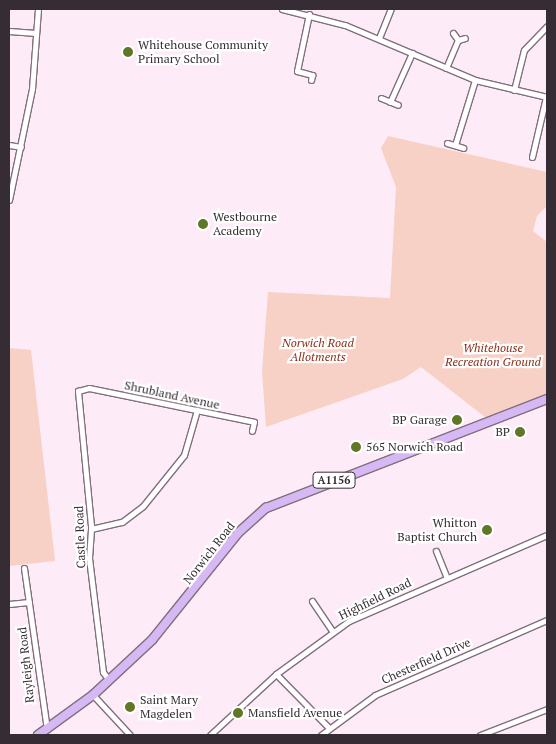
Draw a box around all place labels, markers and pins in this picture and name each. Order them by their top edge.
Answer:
place label: Whitehouse Community Primary School [138,38,268,66]
marker: Whitehouse Community Primary School [122,46,134,58]
place label: Westbourne Academy [213,210,277,238]
marker: Westbourne Academy [197,218,209,230]
place label: BP Garage [392,413,447,427]
marker: BP Garage [451,414,463,426]
place label: BP [495,425,510,439]
marker: BP [514,426,526,438]
place label: 565 Norwich Road [366,440,463,454]
marker: 565 Norwich Road [350,441,362,453]
place label: Whitton Baptist Church [397,516,477,544]
marker: Whitton Baptist Church [481,524,493,536]
place label: Saint Mary Magdelen [140,693,198,721]
marker: Saint Mary Magdelen [124,701,136,713]
place label: Mansfield Avenue [248,706,342,720]
marker: Mansfield Avenue [232,707,244,719]

